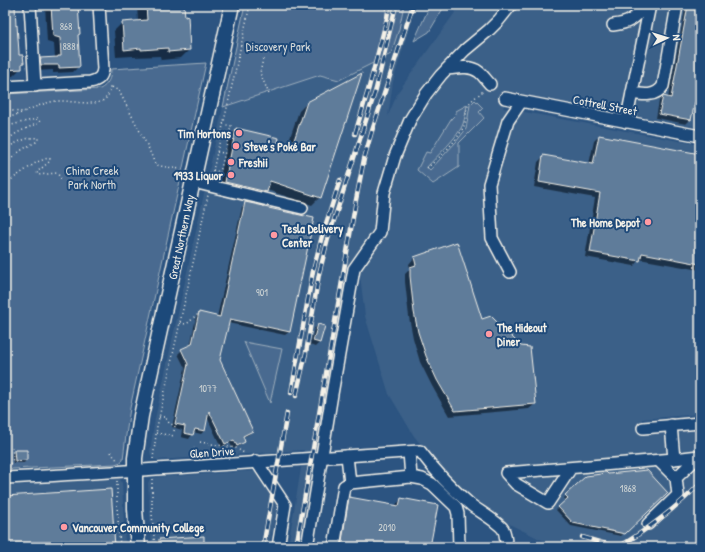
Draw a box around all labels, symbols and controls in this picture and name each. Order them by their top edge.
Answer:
north arrow [647,18,687,58]
house number: 868 [60,20,72,33]
text: N [670,34,684,41]
park label: Discovery Park [246,38,310,55]
house number: 888 [63,40,76,53]
street label: Cottrell Street [572,90,639,120]
place label: Tim Hortons [177,125,231,142]
marker: Tim Hortons [234,128,244,138]
place label: Steve's Poké Bar [244,138,316,155]
marker: Steve's Poké Bar [231,141,241,151]
place label: Freshii [238,154,268,171]
marker: Freshii [226,157,236,167]
park label: China Creek Park North [66,162,118,193]
place label: 1933 Liquor [174,167,223,185]
marker: 1933 Liquor [226,170,236,180]
street label: Great Northern Way [164,193,198,281]
place label: The Home Depot [570,214,641,232]
marker: The Home Depot [643,217,653,227]
place label: Tesla Delivery Center [281,220,343,251]
marker: Tesla Delivery Center [269,230,279,240]
house number: 901 [256,286,268,299]
place label: The Hideout Diner [496,319,548,350]
marker: The Hideout Diner [484,329,494,339]
house number: 1077 [199,382,217,395]
street label: Glen Drive [189,442,235,462]
house number: 1868 [620,482,636,495]
place label: Vancouver Community College [72,519,204,537]
house number: 2010 [378,521,396,534]
marker: Vancouver Community College [59,522,69,532]

